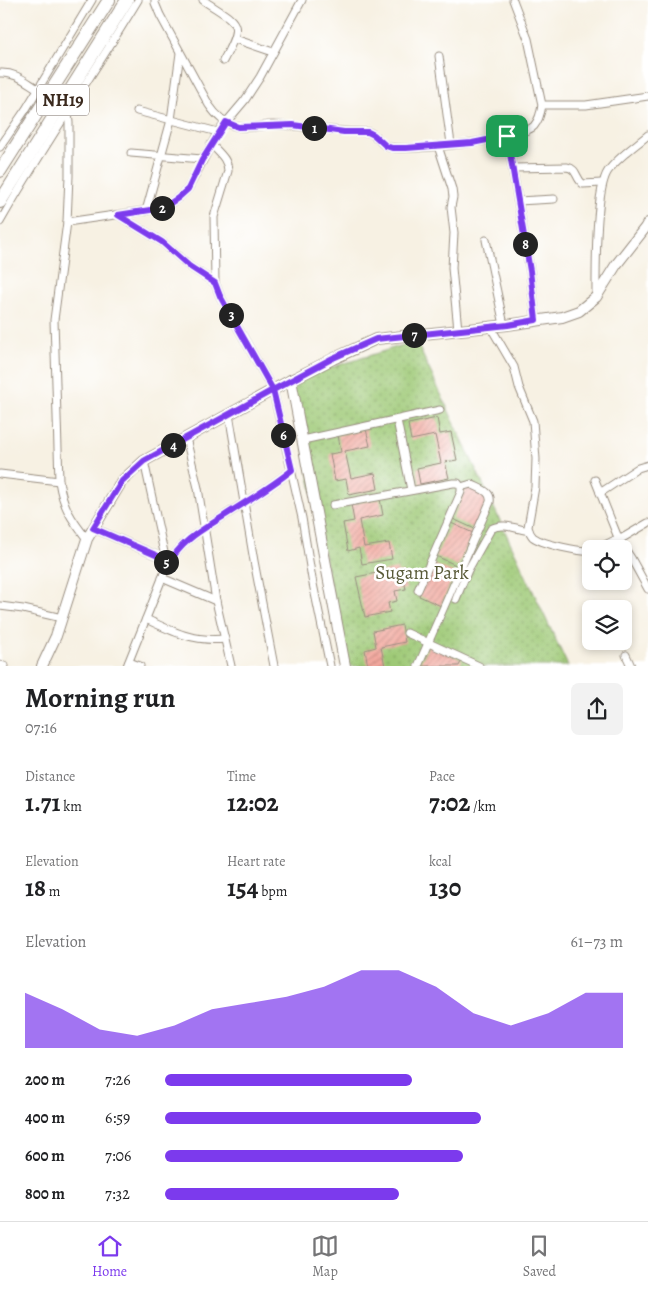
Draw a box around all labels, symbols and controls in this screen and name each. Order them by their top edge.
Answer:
road number: NH19 [37,84,89,116]
pin [486,115,528,157]
pin: 1 [302,116,326,140]
text: 1 [312,119,317,138]
icon: arrive [493,122,521,150]
pin: 2 [150,196,174,220]
text: 2 [159,199,166,218]
pin: 8 [512,232,538,256]
text: 8 [522,235,529,254]
pin: 3 [218,302,244,328]
text: 3 [228,306,235,325]
pin: 7 [402,322,426,348]
text: 7 [412,326,417,345]
pin: 6 [270,422,296,448]
text: 6 [280,426,287,445]
pin: 4 [160,432,186,458]
text: 4 [170,436,177,455]
map controls [582,540,632,650]
button: locate [582,540,632,590]
pin: 5 [154,550,178,574]
text: 5 [164,553,169,572]
park label: Sugam Park [375,560,469,586]
button: layers [582,600,632,650]
text: Morning run [25,679,175,717]
button: share [571,683,623,735]
text: 07:16 [25,717,57,739]
text: Distance [25,767,75,786]
text: Time [227,767,256,786]
text: Pace [429,767,455,786]
text: 1.71 [25,786,60,820]
text: 12:02 [227,786,279,820]
text: 7:02 [429,786,470,820]
text: km [60,797,82,816]
text: /km [470,797,496,816]
text: Elevation [25,852,79,871]
text: Heart rate [227,852,285,871]
text: kcal [429,852,451,871]
text: 18 [25,871,46,905]
text: 154 [227,871,258,905]
text: 130 [429,871,461,905]
text: m [46,882,60,901]
text: bpm [258,882,287,901]
text: Elevation [25,931,86,953]
text: 61–73 m [571,931,623,953]
text: 200 m [25,1069,65,1091]
text: 7:26 [105,1069,131,1091]
text: 400 m [25,1107,65,1129]
text: 6:59 [105,1107,130,1129]
text: 600 m [25,1145,65,1167]
text: 7:06 [105,1145,131,1167]
text: 800 m [25,1183,65,1205]
text: 7:32 [105,1183,130,1205]
tab: Home [92,1232,127,1281]
tab: Map [311,1232,339,1281]
tab: Saved [523,1232,556,1281]

